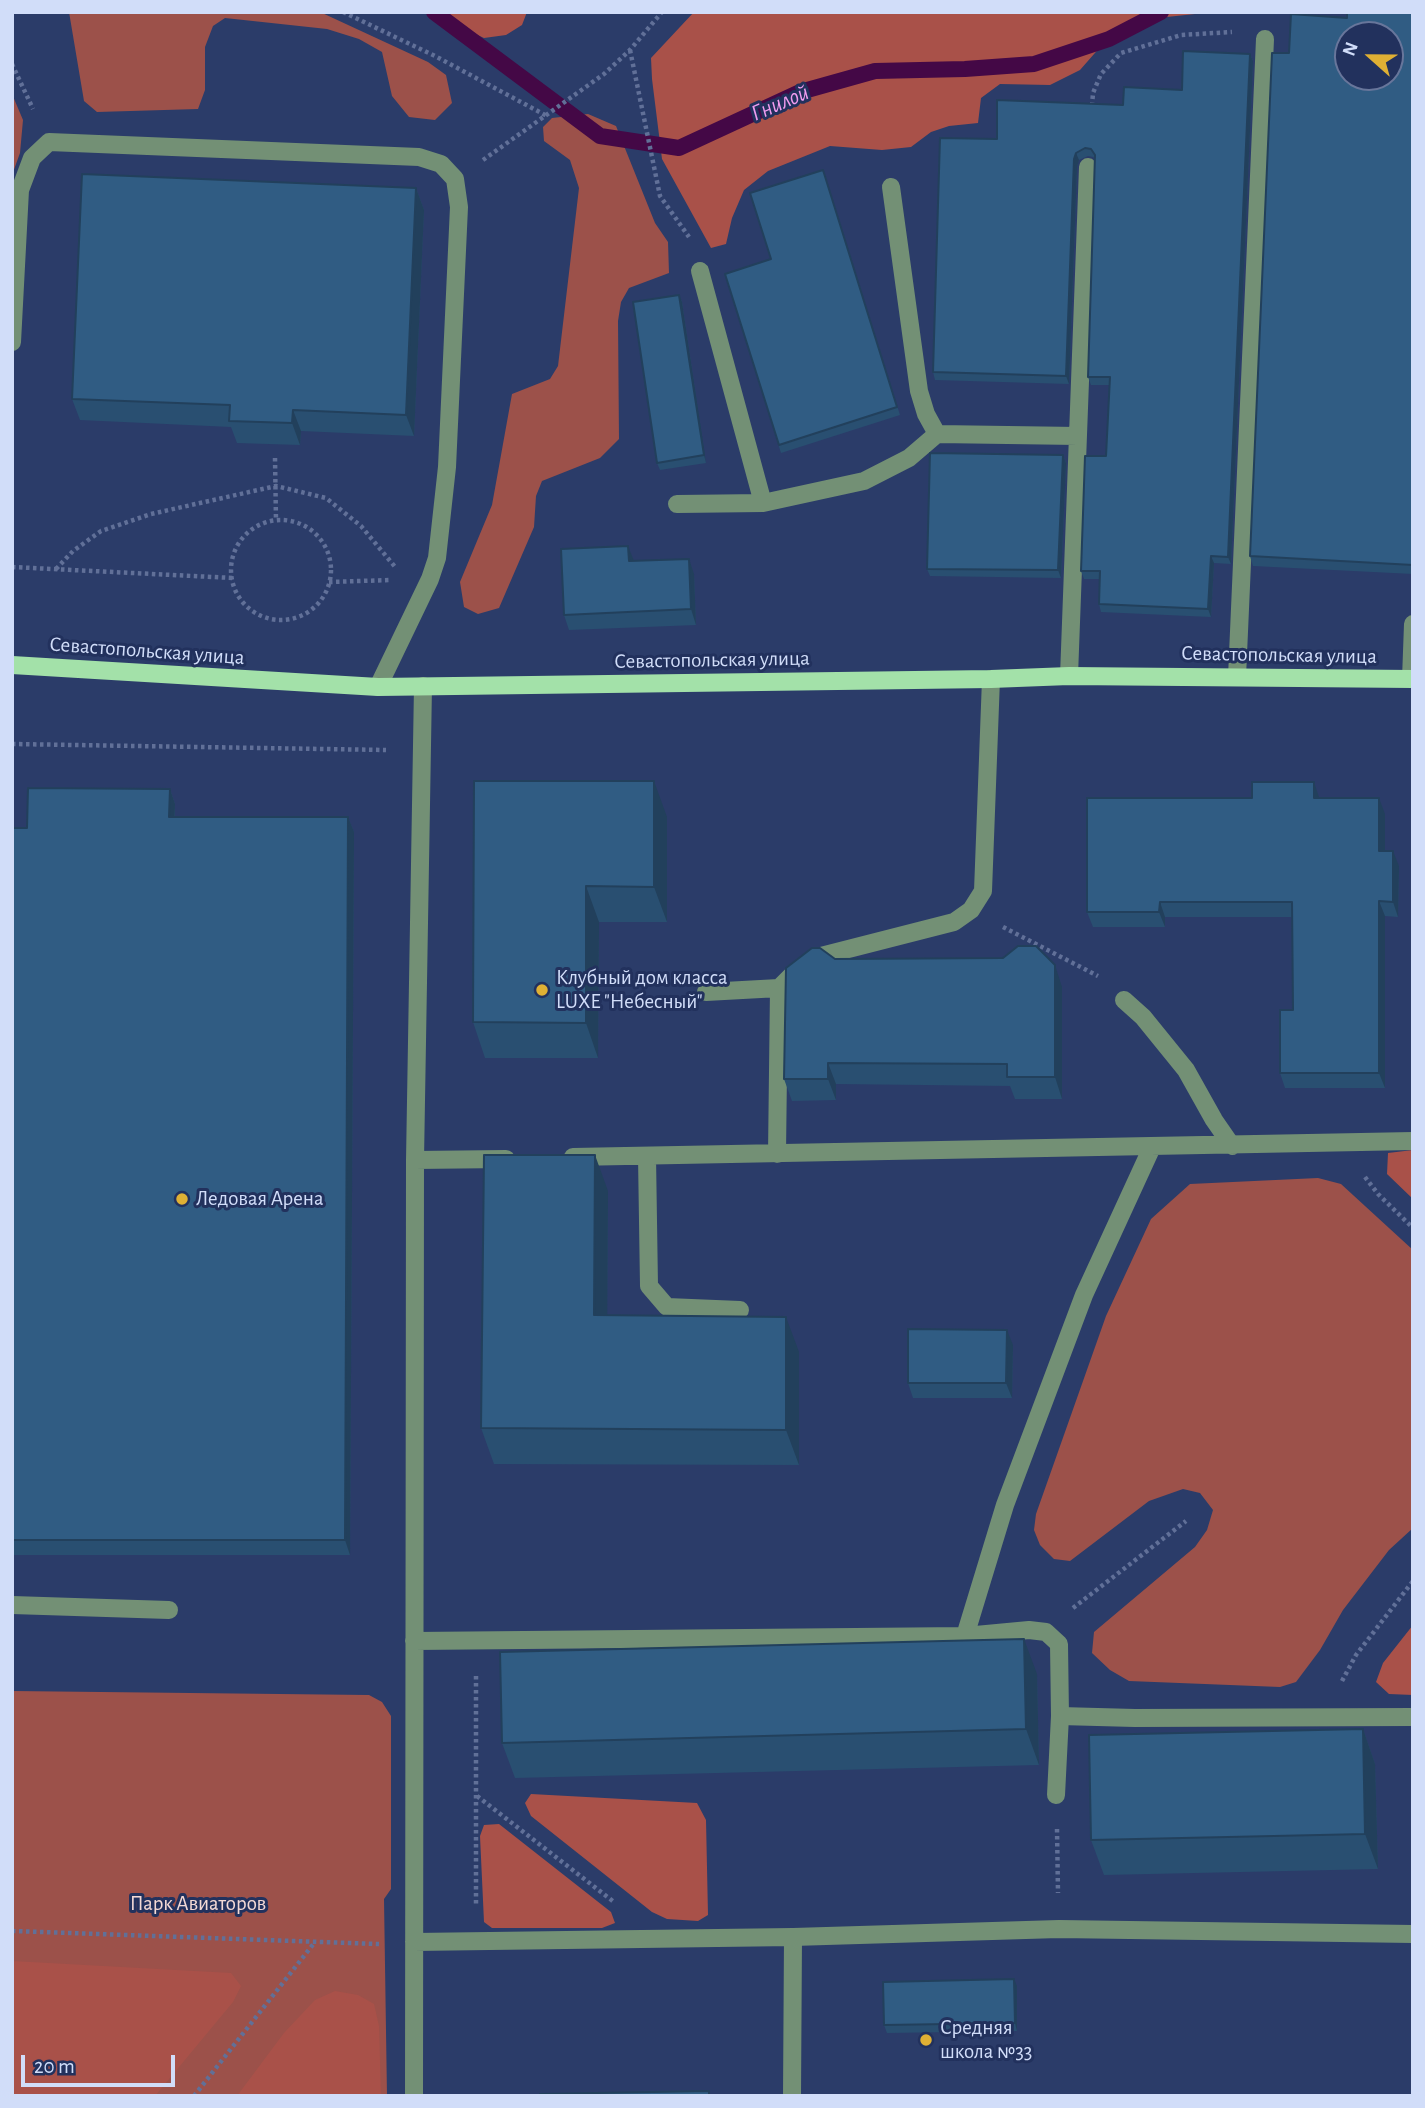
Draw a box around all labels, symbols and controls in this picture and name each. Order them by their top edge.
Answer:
north arrow [1334,21,1404,91]
text: N [1340,39,1362,59]
water label: Гнилой [747,79,813,127]
street label: Севастопольская улица [49,632,245,670]
street label: Севастопольская улица [1181,641,1377,669]
street label: Севастопольская улица [614,646,810,674]
place label: Клубный дом класса LUXE "Небесный" [556,965,728,1015]
marker: Клубный дом класса LUXE "Небесный" [534,982,550,998]
place label: Ледовая Арена [196,1186,324,1212]
marker: Ледовая Арена [174,1191,190,1207]
park label: Парк Авиаторов [130,1891,266,1917]
place label: Средняя школа №33 [940,2015,1032,2065]
marker: Средняя школа №33 [918,2032,934,2048]
scale bar [24,2042,178,2086]
text: 20 m [34,2056,75,2077]

